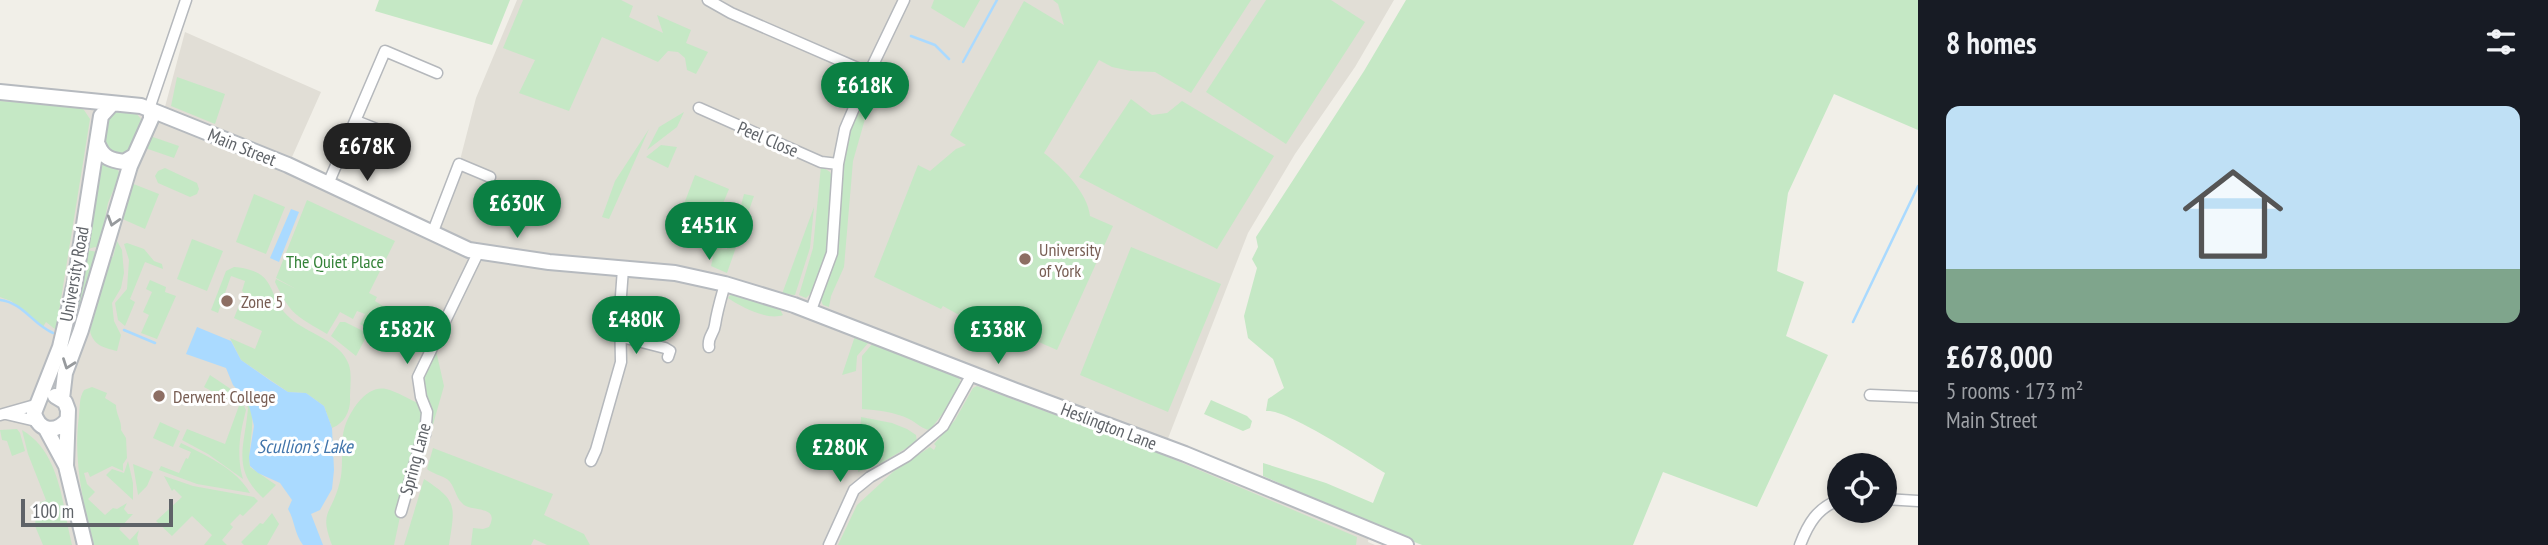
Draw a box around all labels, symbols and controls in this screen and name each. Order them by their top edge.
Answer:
text: 8 homes [1946,23,2037,62]
icon: filters [2482,23,2520,61]
pin: £618K [816,62,914,122]
text: £618K [837,70,893,99]
street label: Peel Close [734,116,802,162]
street label: Main Street [205,123,280,171]
pin: £678K [318,124,416,183]
text: £678K [339,131,395,160]
icon: home [2170,151,2296,277]
pin: £630K [468,180,566,240]
text: £630K [489,188,545,217]
pin: £451K [660,202,758,262]
text: £451K [681,210,737,239]
one-way arrow [106,214,121,226]
street label: University Road [54,225,94,323]
place label: University of York [1039,238,1101,282]
park label: The Quiet Place [286,250,384,273]
marker: University of York [1017,251,1033,267]
place label: Zone 5 [241,290,283,313]
marker: Zone 5 [219,293,235,309]
pin: £480K [587,296,685,356]
text: £480K [608,304,664,333]
pin: £582K [358,306,456,366]
pin: £338K [949,306,1047,366]
text: £582K [379,314,435,343]
text: £338K [970,314,1026,343]
text: £678,000 [1946,337,2053,376]
one-way arrow [63,357,77,369]
text: 5 rooms · 173 m² [1946,376,2083,405]
place label: Derwent College [173,385,276,408]
marker: Derwent College [151,388,167,404]
street label: Heslington Lane [1058,397,1160,455]
text: Main Street [1946,405,2037,434]
street label: Spring Lane [394,420,436,498]
pin: £280K [791,424,889,484]
text: £280K [812,432,868,461]
water label: Scullion's Lake [257,434,354,458]
map controls [1827,453,1897,523]
button: locate [1827,453,1897,523]
scale bar [21,496,173,528]
text: 100 m [32,499,74,523]

